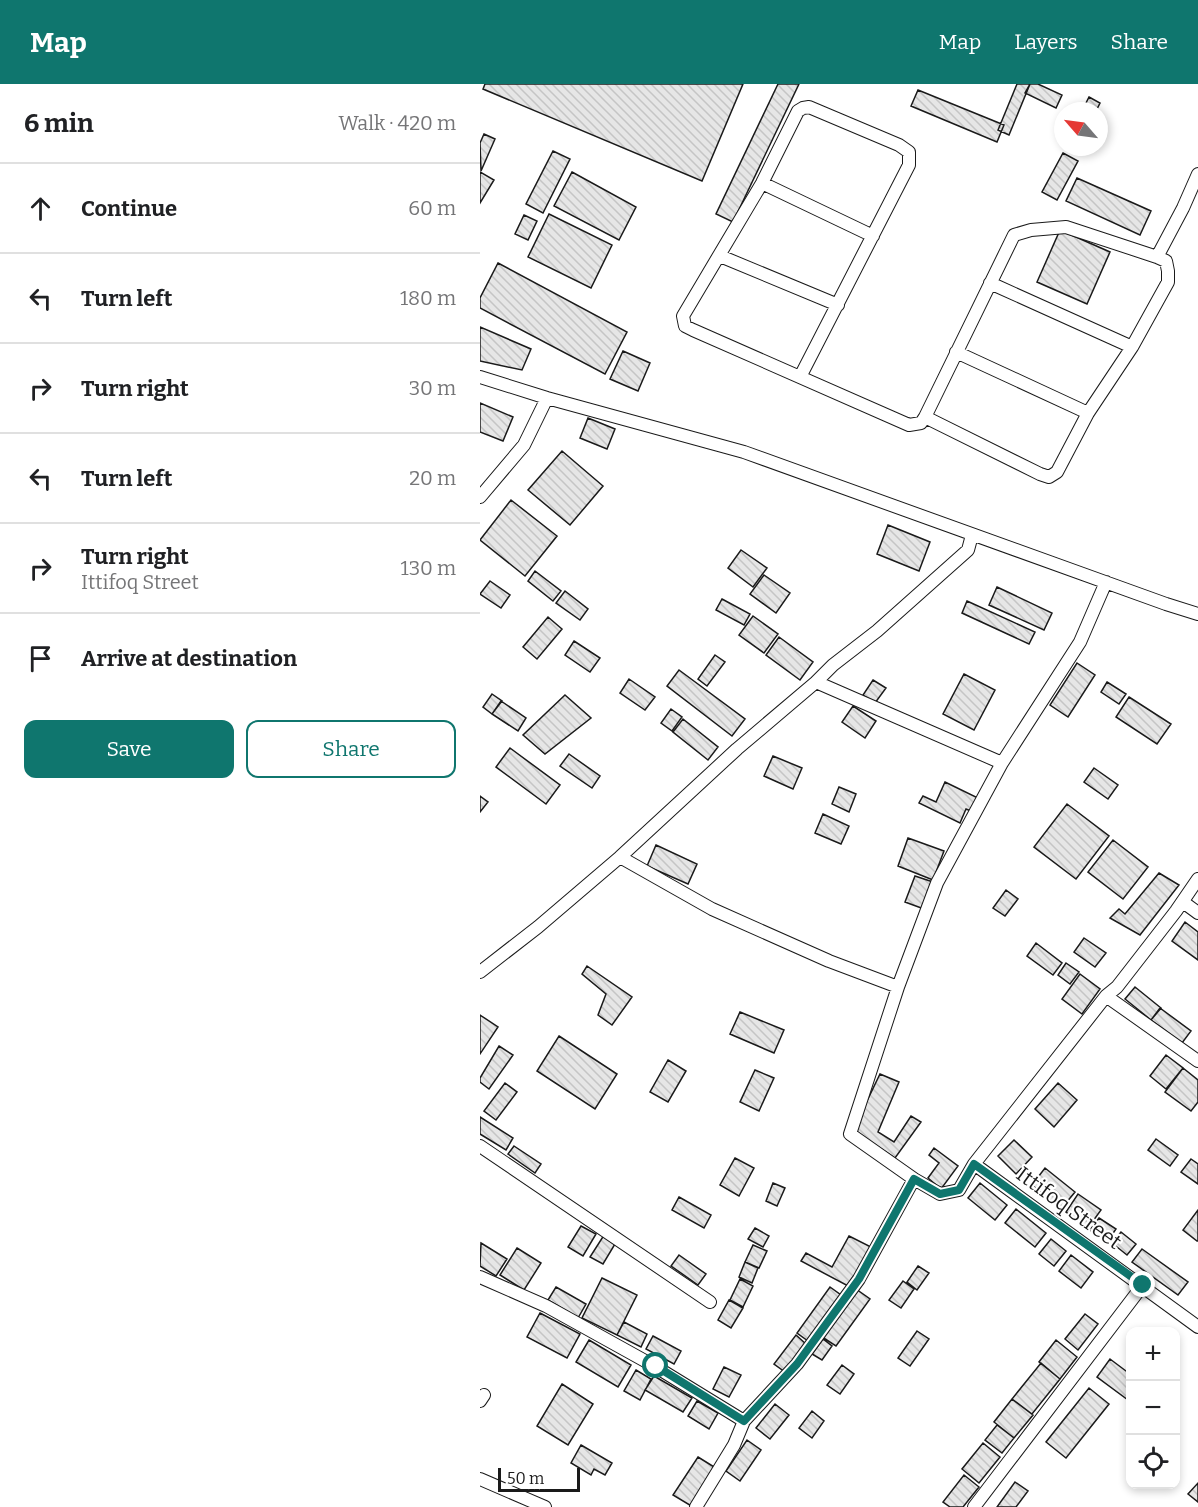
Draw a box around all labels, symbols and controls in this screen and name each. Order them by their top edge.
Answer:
text: Map [30,26,87,59]
text: Map [939,29,981,55]
text: Layers [1014,29,1078,55]
text: Share [1111,29,1168,55]
north arrow [1054,102,1108,156]
text: 6 min [24,108,94,139]
text: Walk · 420 m [338,111,456,135]
icon: ahead [24,192,57,225]
text: Continue [81,195,177,222]
text: 60 m [408,196,456,220]
icon: left [24,282,57,315]
text: Turn left [81,285,173,312]
text: 180 m [400,286,456,310]
icon: right [24,372,57,405]
text: Turn right [81,375,189,402]
text: 30 m [409,376,456,400]
icon: left [24,462,57,495]
text: Turn left [81,465,173,492]
text: 20 m [409,466,456,490]
text: Turn right [81,543,189,570]
icon: right [24,552,57,585]
text: 130 m [401,556,456,580]
text: Ittifoq Street [81,570,199,594]
icon: arrive [24,642,57,675]
text: Arrive at destination [81,645,297,672]
button: Save [24,720,234,778]
button: Share [246,720,456,778]
street label: Ittifoq Street [1011,1161,1127,1255]
route end [1129,1271,1155,1297]
map controls [1126,1327,1180,1489]
button: + [1126,1327,1180,1381]
route start [642,1352,668,1378]
button: − [1126,1381,1180,1435]
button: locate [1126,1435,1180,1489]
scale bar [498,1465,580,1492]
text: 50 m [507,1469,544,1488]

